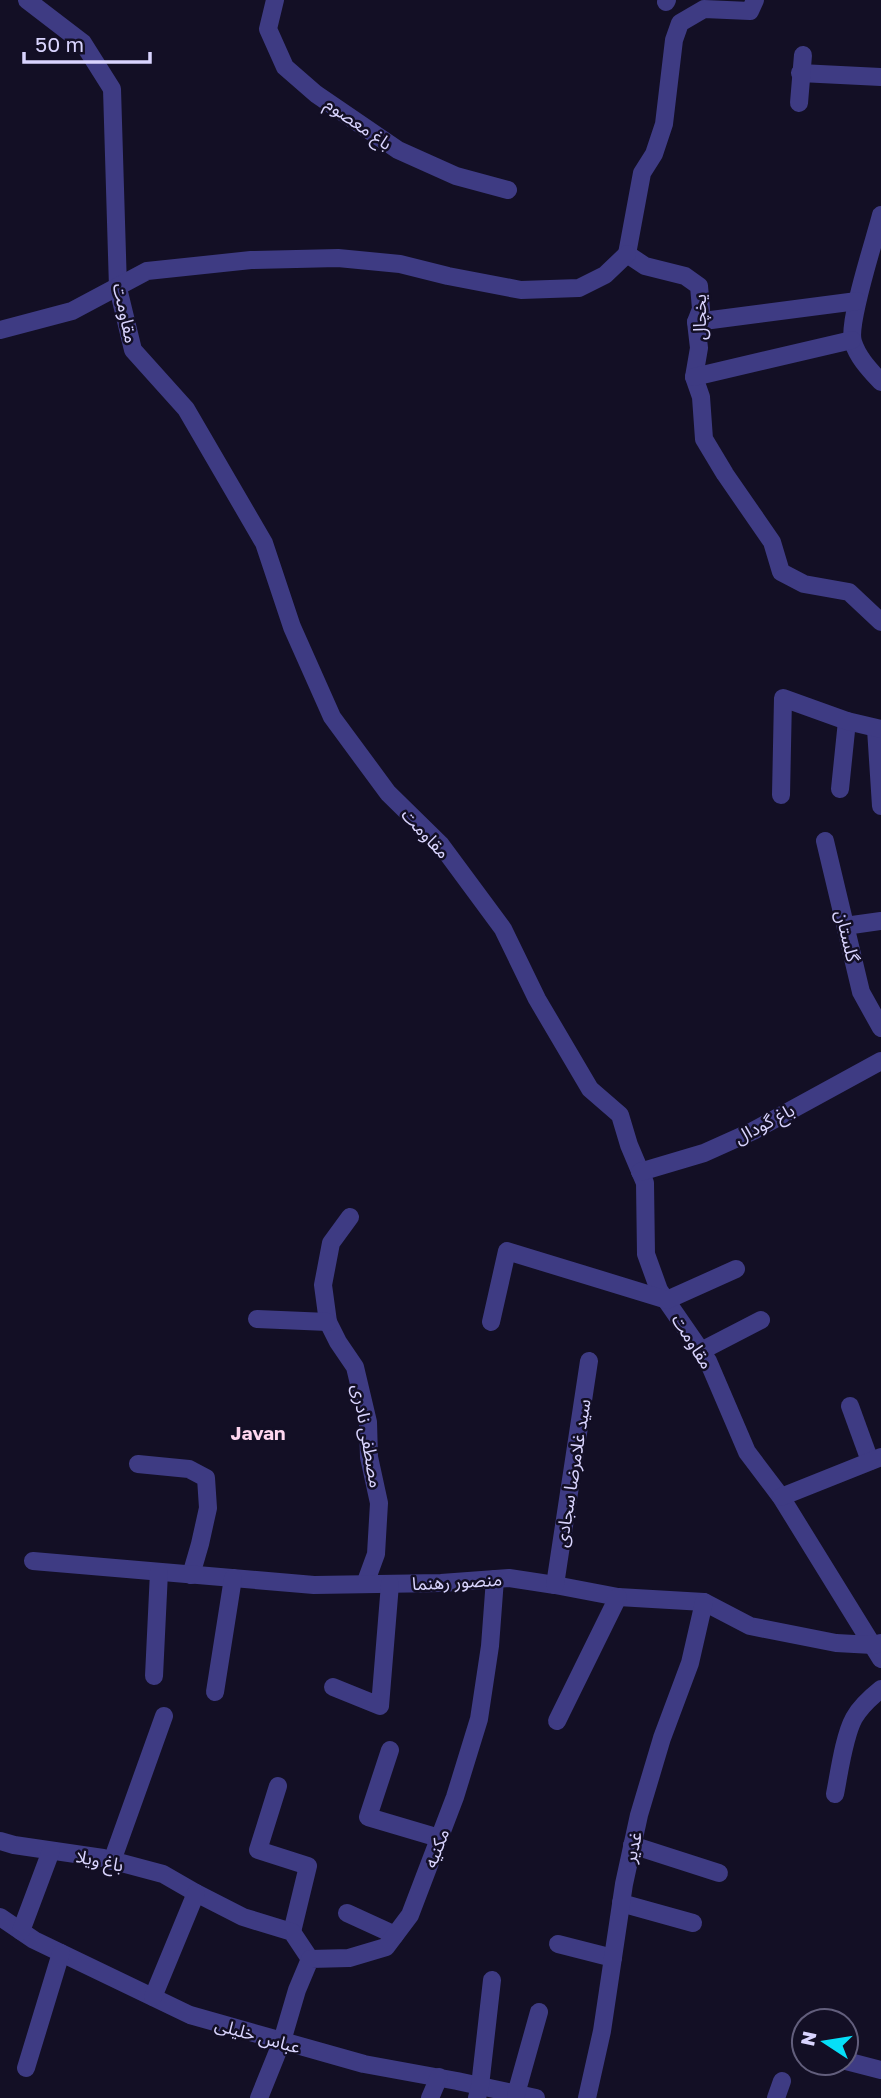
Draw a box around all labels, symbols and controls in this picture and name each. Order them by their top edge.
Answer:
scale bar [24,21,150,65]
text: 50 m [35,31,84,57]
street label: باغ معصوم [319,92,397,157]
street label: مقاومت [109,281,143,345]
street label: یخچال [688,294,711,340]
street label: مقاومت [397,803,455,863]
street label: گلستان [830,908,865,965]
street label: باغ گودال [730,1098,800,1152]
street label: مقاومت [668,1309,718,1373]
street label: مصطفی نادری [347,1382,388,1490]
street label: سید غلامرضا سجادی [549,1397,596,1549]
district label: Javan [231,1421,285,1444]
street label: منصور رهنما [411,1568,503,1595]
street label: مکنیه [419,1825,453,1871]
street label: غدیر [618,1829,647,1866]
street label: باغ ویلا [73,1844,126,1880]
north arrow [790,2007,860,2077]
street label: عباس خلیلی [212,2012,303,2059]
text: N [795,2029,821,2048]

